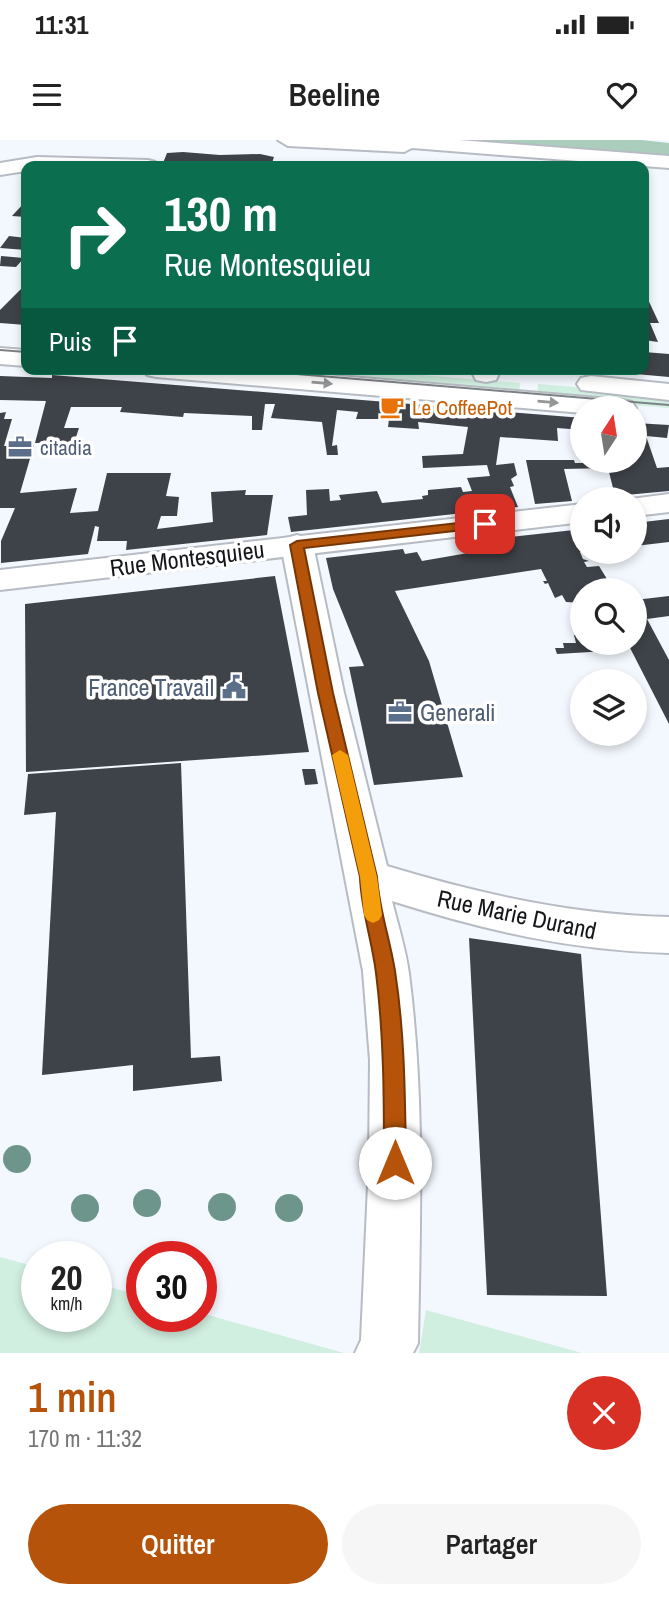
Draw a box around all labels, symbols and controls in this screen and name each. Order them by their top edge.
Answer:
text: 11:31 [35,7,88,42]
text: Beeline [289,73,380,116]
icon: menu [28,76,66,114]
icon: heart [603,76,641,114]
text: 130 m [164,180,278,246]
icon: right [49,189,140,280]
text: Rue Montesquieu [164,243,371,286]
icon: arrive [106,322,144,360]
text: Puis [49,324,92,359]
one-way arrow [311,378,333,389]
cafe icon: Le CoffeePot [378,393,406,421]
place label: Le CoffeePot [412,393,512,422]
north arrow [570,396,648,472]
map controls [570,396,647,746]
one-way arrow [538,397,560,408]
office icon: citadia [6,433,34,461]
place label: citadia [40,433,92,462]
button: sound [570,487,647,564]
pin [455,494,515,554]
icon: arrive [466,505,504,543]
street label: Rue Montesquieu [108,533,266,583]
button: search [570,578,647,655]
button: layers [570,669,647,746]
place label: France Travail [88,671,214,703]
public building icon: France Travail [220,673,248,701]
place label: Generali [420,696,495,728]
office icon: Generali [386,698,414,726]
street label: Rue Marie Durand [434,882,600,946]
position arrow [358,1126,432,1200]
speed limit sign: 30 [126,1241,217,1332]
text: 20 [51,1254,82,1301]
text: km/h [51,1291,83,1316]
text: 1 min [28,1369,117,1425]
button: close [567,1376,641,1450]
text: 170 m · 11:32 [28,1423,142,1454]
button: Quitter [28,1504,328,1584]
button: Partager [342,1504,641,1584]

